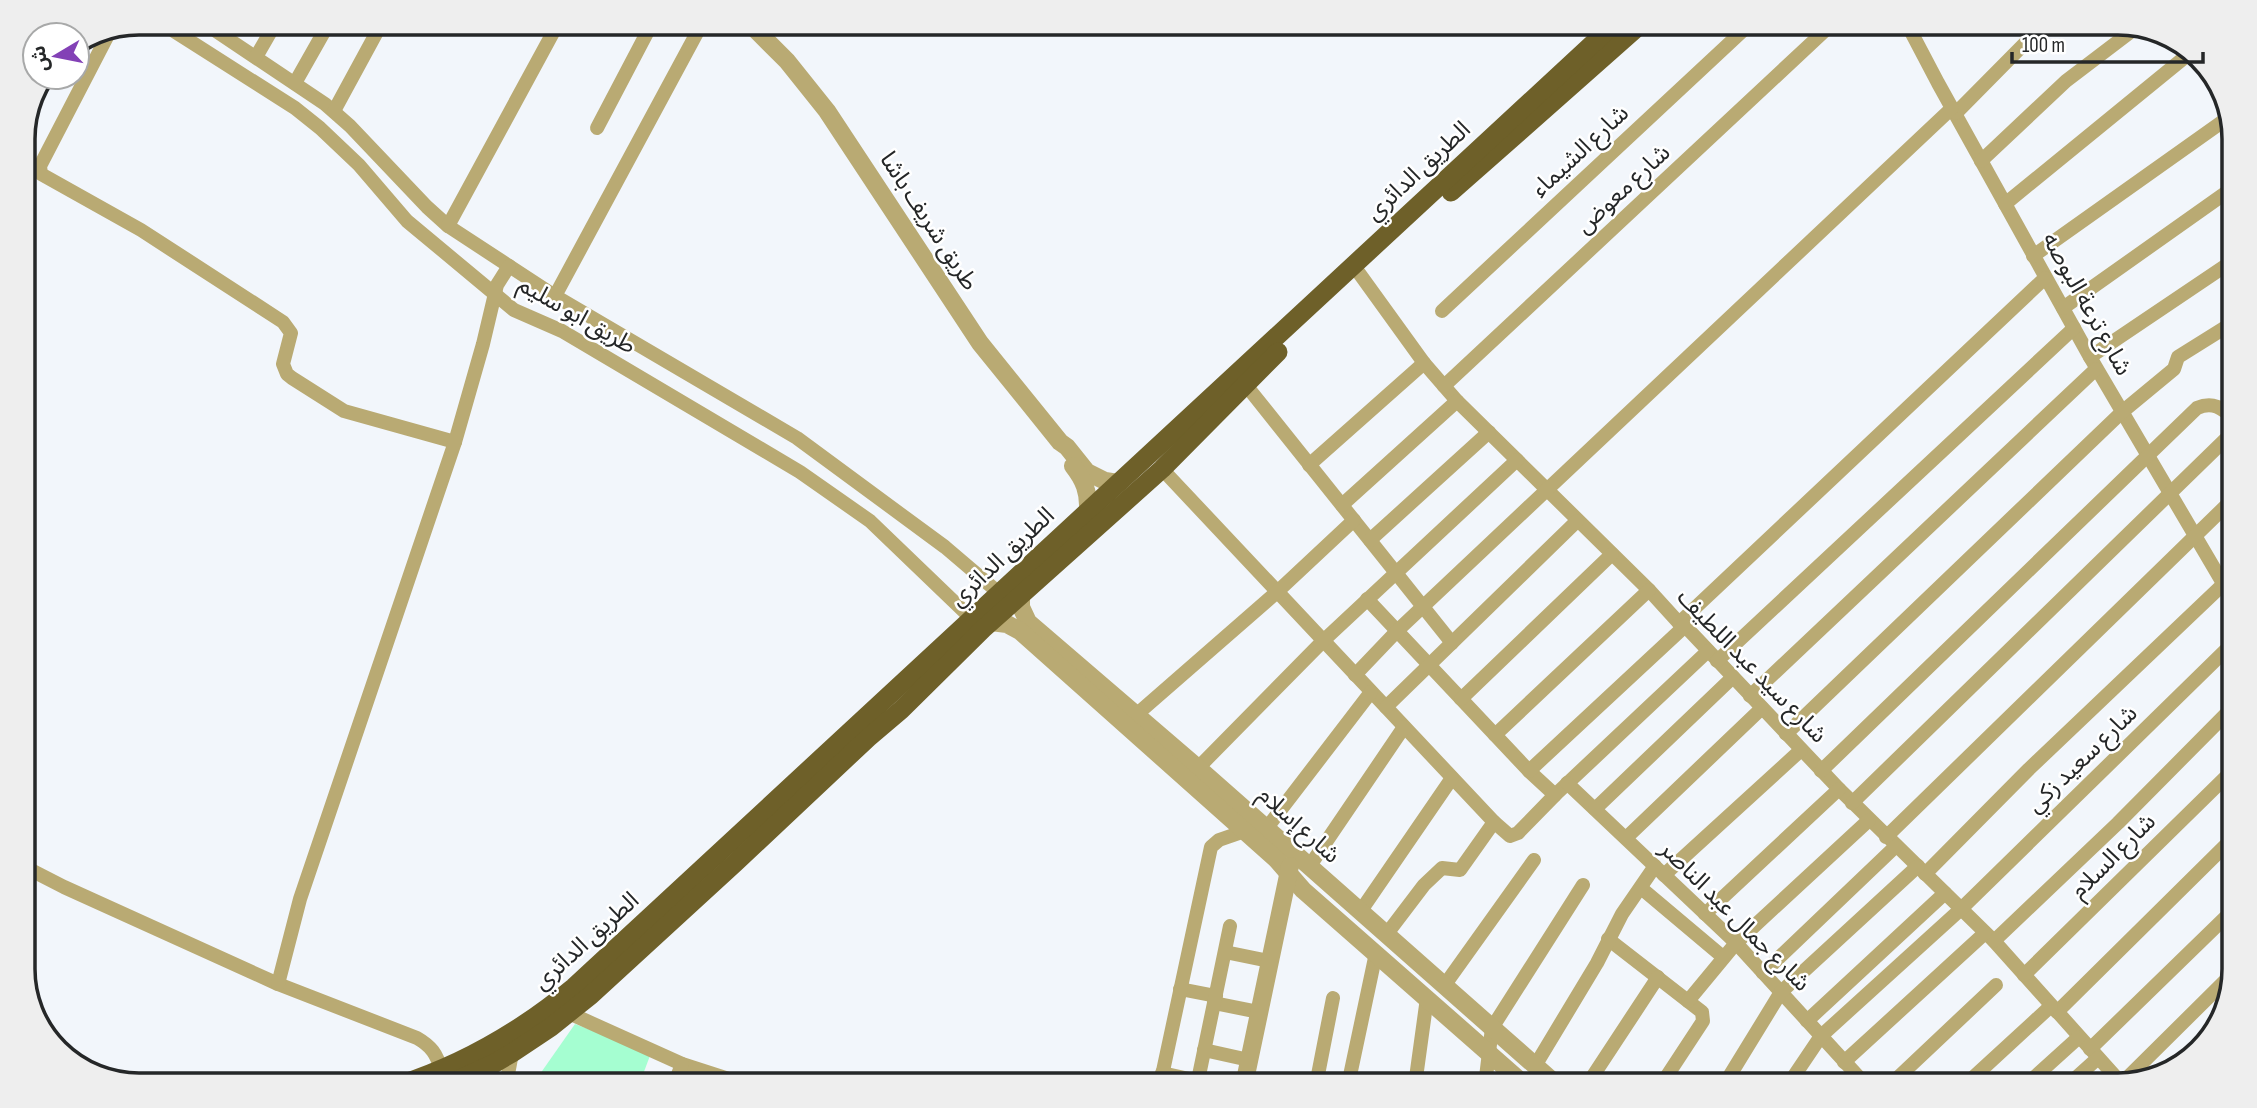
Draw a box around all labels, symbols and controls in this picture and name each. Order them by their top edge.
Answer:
north arrow [21,21,91,91]
scale bar [2012,21,2203,65]
text: 100 m [2022,33,2065,58]
text: ش [27,44,54,74]
street label: شارع الشيماء [1525,99,1636,205]
street label: الطريق الدائري [1360,115,1479,229]
street label: شارع معوض [1570,138,1678,241]
street label: طريق شريف باشا [873,146,985,296]
street label: شارع ترعة البوصه [2034,227,2138,382]
street label: طريق ابو سليم [512,270,641,362]
street label: الطريق الدائري [944,501,1063,615]
street label: شارع سيد عبد اللطيف [1670,583,1833,751]
street label: شارع سعيد زكي [2021,699,2146,822]
street label: شارع إسلام [1250,780,1346,872]
street label: شارع السلام [2064,807,2164,907]
street label: شارع جمال عبد الناصر [1651,834,1816,999]
street label: الطريق الدائري [527,886,647,999]

